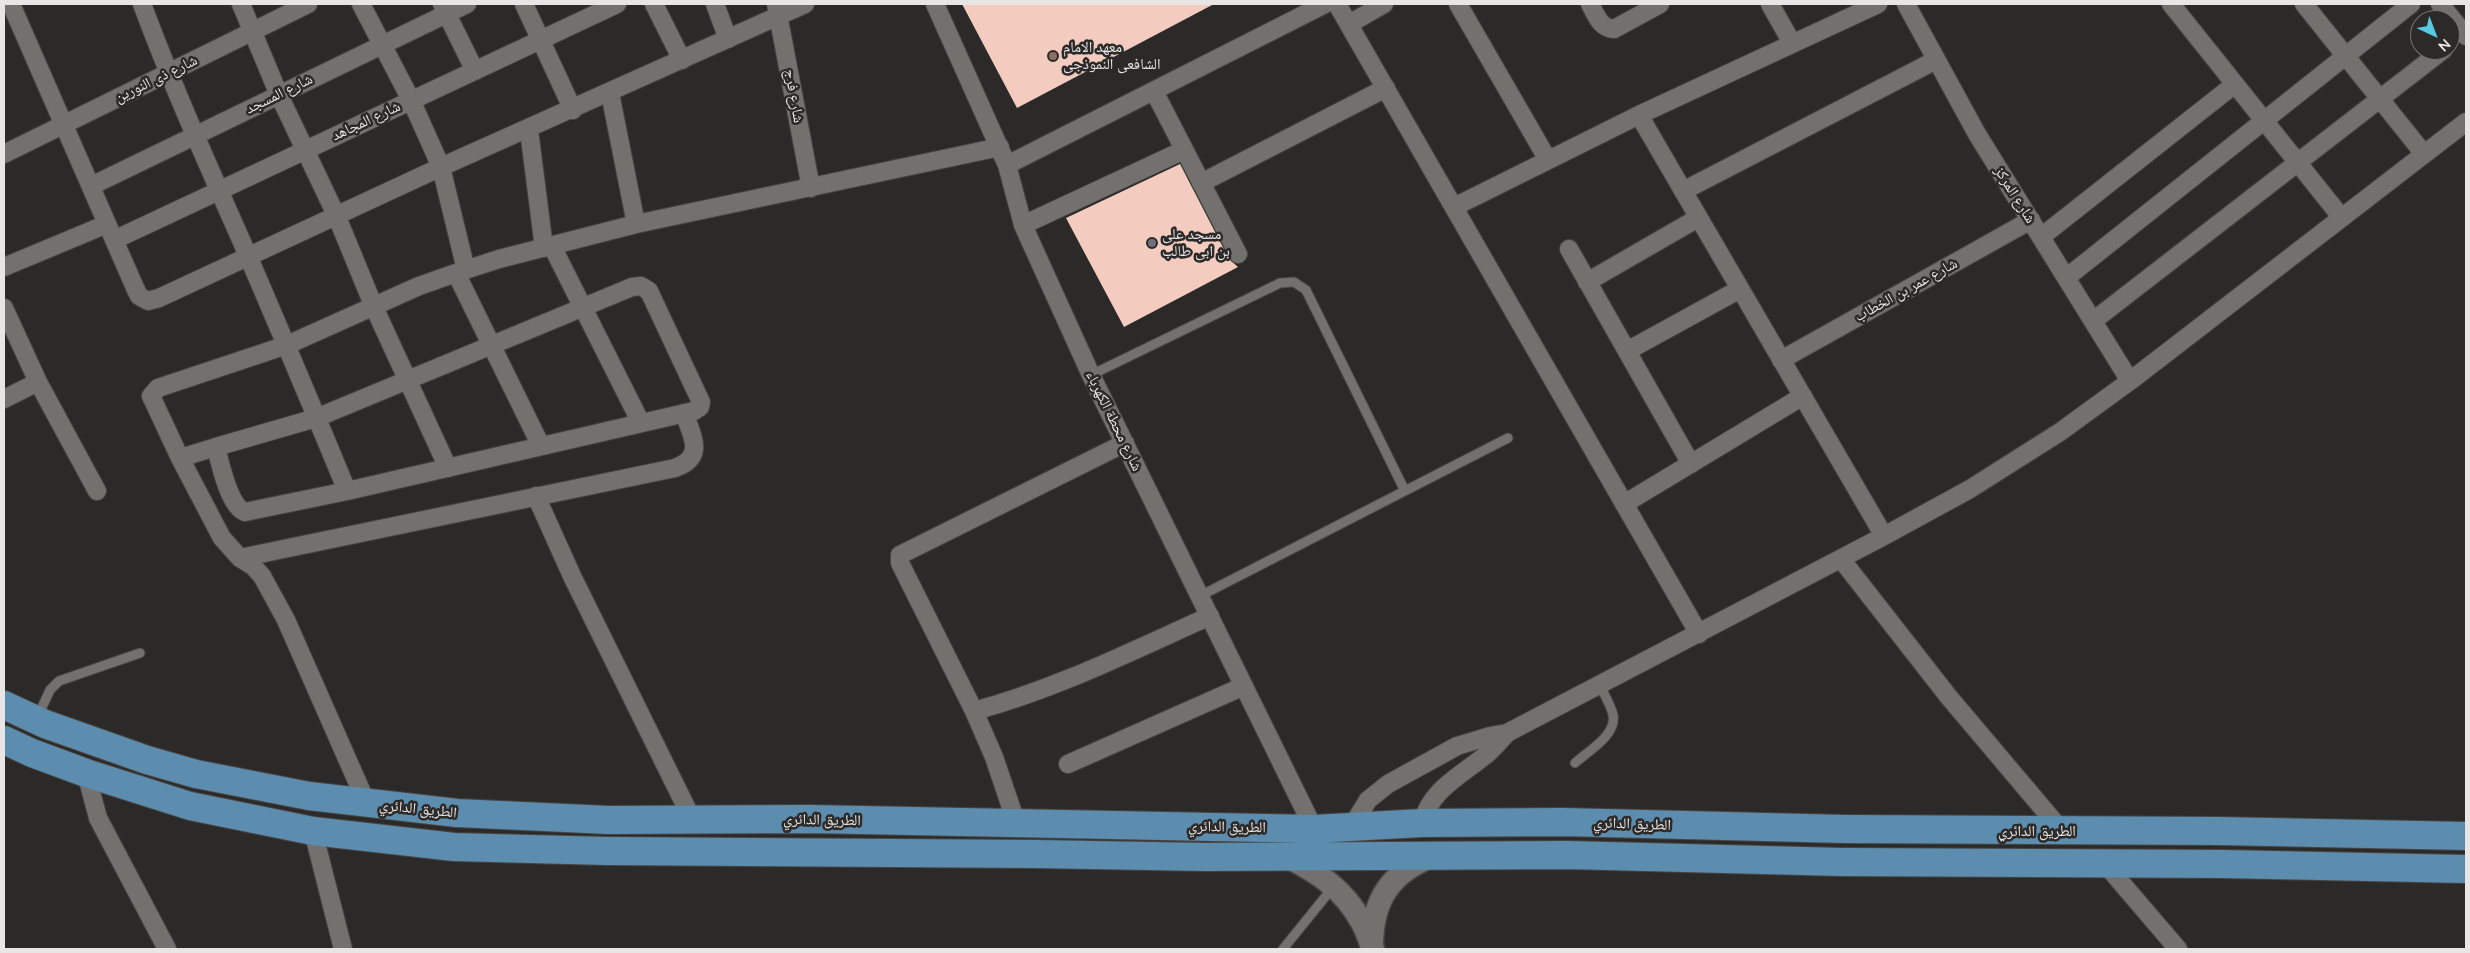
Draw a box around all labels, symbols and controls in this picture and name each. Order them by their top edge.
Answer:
north arrow [2410,10,2460,60]
text: N [2435,35,2455,55]
place label: معهد الامام الشافعى النموذجى [1063,38,1161,73]
marker: معهد الامام الشافعى النموذجى [1047,50,1059,62]
street label: شارع ذى النورين [112,51,200,107]
street label: شارع فرج [780,68,808,124]
street label: شارع المسجد [243,70,315,118]
street label: شارع المجاهد [329,97,403,145]
street label: شارع المركز [1990,163,2040,227]
place label: مسجد على بن ابى طالب [1162,225,1230,260]
marker: مسجد على بن ابى طالب [1146,237,1158,249]
street label: شارع عمر بن الخطاب [1852,254,1960,326]
street label: شارع محطة الكهرباء [1082,368,1146,474]
street label: الطريق الدائري [378,796,458,822]
street label: الطريق الدائري [783,810,861,830]
street label: الطريق الدائري [1593,814,1671,834]
street label: الطريق الدائري [1188,817,1266,837]
street label: الطريق الدائري [1998,822,2076,840]

